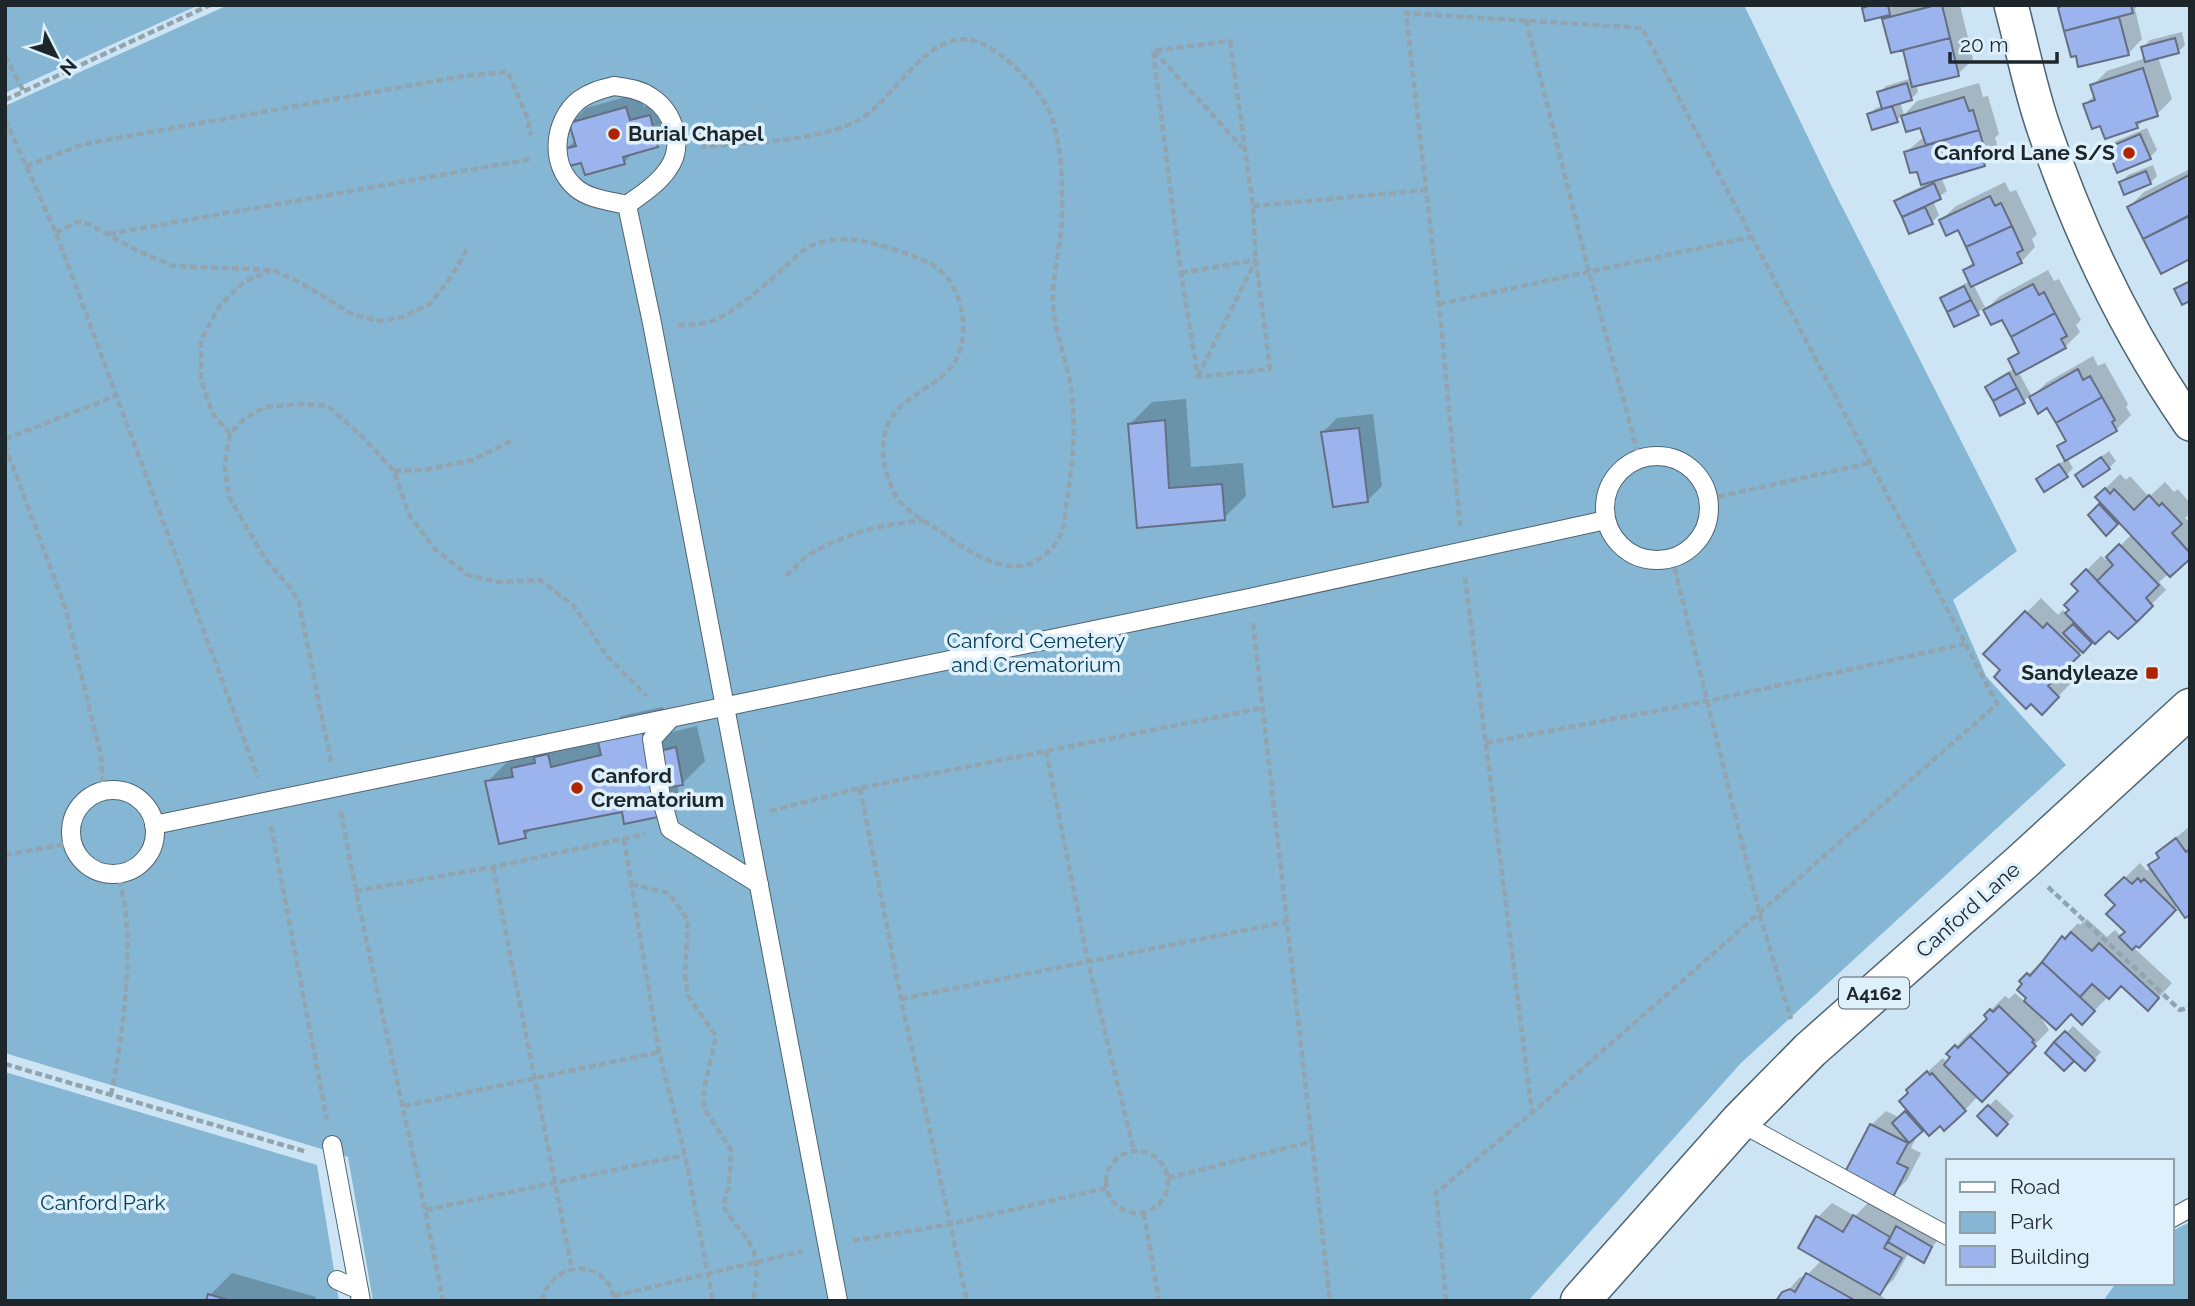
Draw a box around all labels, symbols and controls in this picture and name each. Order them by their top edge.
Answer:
north arrow [21,21,91,91]
scale bar [1950,21,2057,65]
text: 20 m [1960,32,2008,57]
text: N [56,55,82,80]
place label: Burial Chapel [628,121,764,146]
marker: Burial Chapel [606,126,622,142]
place label: Canford Lane S/S [1934,140,2115,165]
marker: Canford Lane S/S [2121,145,2137,161]
park label: Canford Cemetery and Crematorium [947,628,1125,677]
place label: Sandyleaze [2021,660,2138,685]
marker: Sandyleaze [2144,665,2160,681]
place label: Canford Crematorium [591,763,724,812]
marker: Canford Crematorium [569,780,585,796]
street label: Canford Lane [1911,857,2025,963]
road number: A4162 [1839,978,1909,1009]
legend [1946,1159,2174,1285]
text: Road [2010,1174,2060,1199]
park label: Canford Park [40,1190,166,1215]
text: Park [2010,1209,2053,1234]
text: Building [2010,1244,2090,1269]

